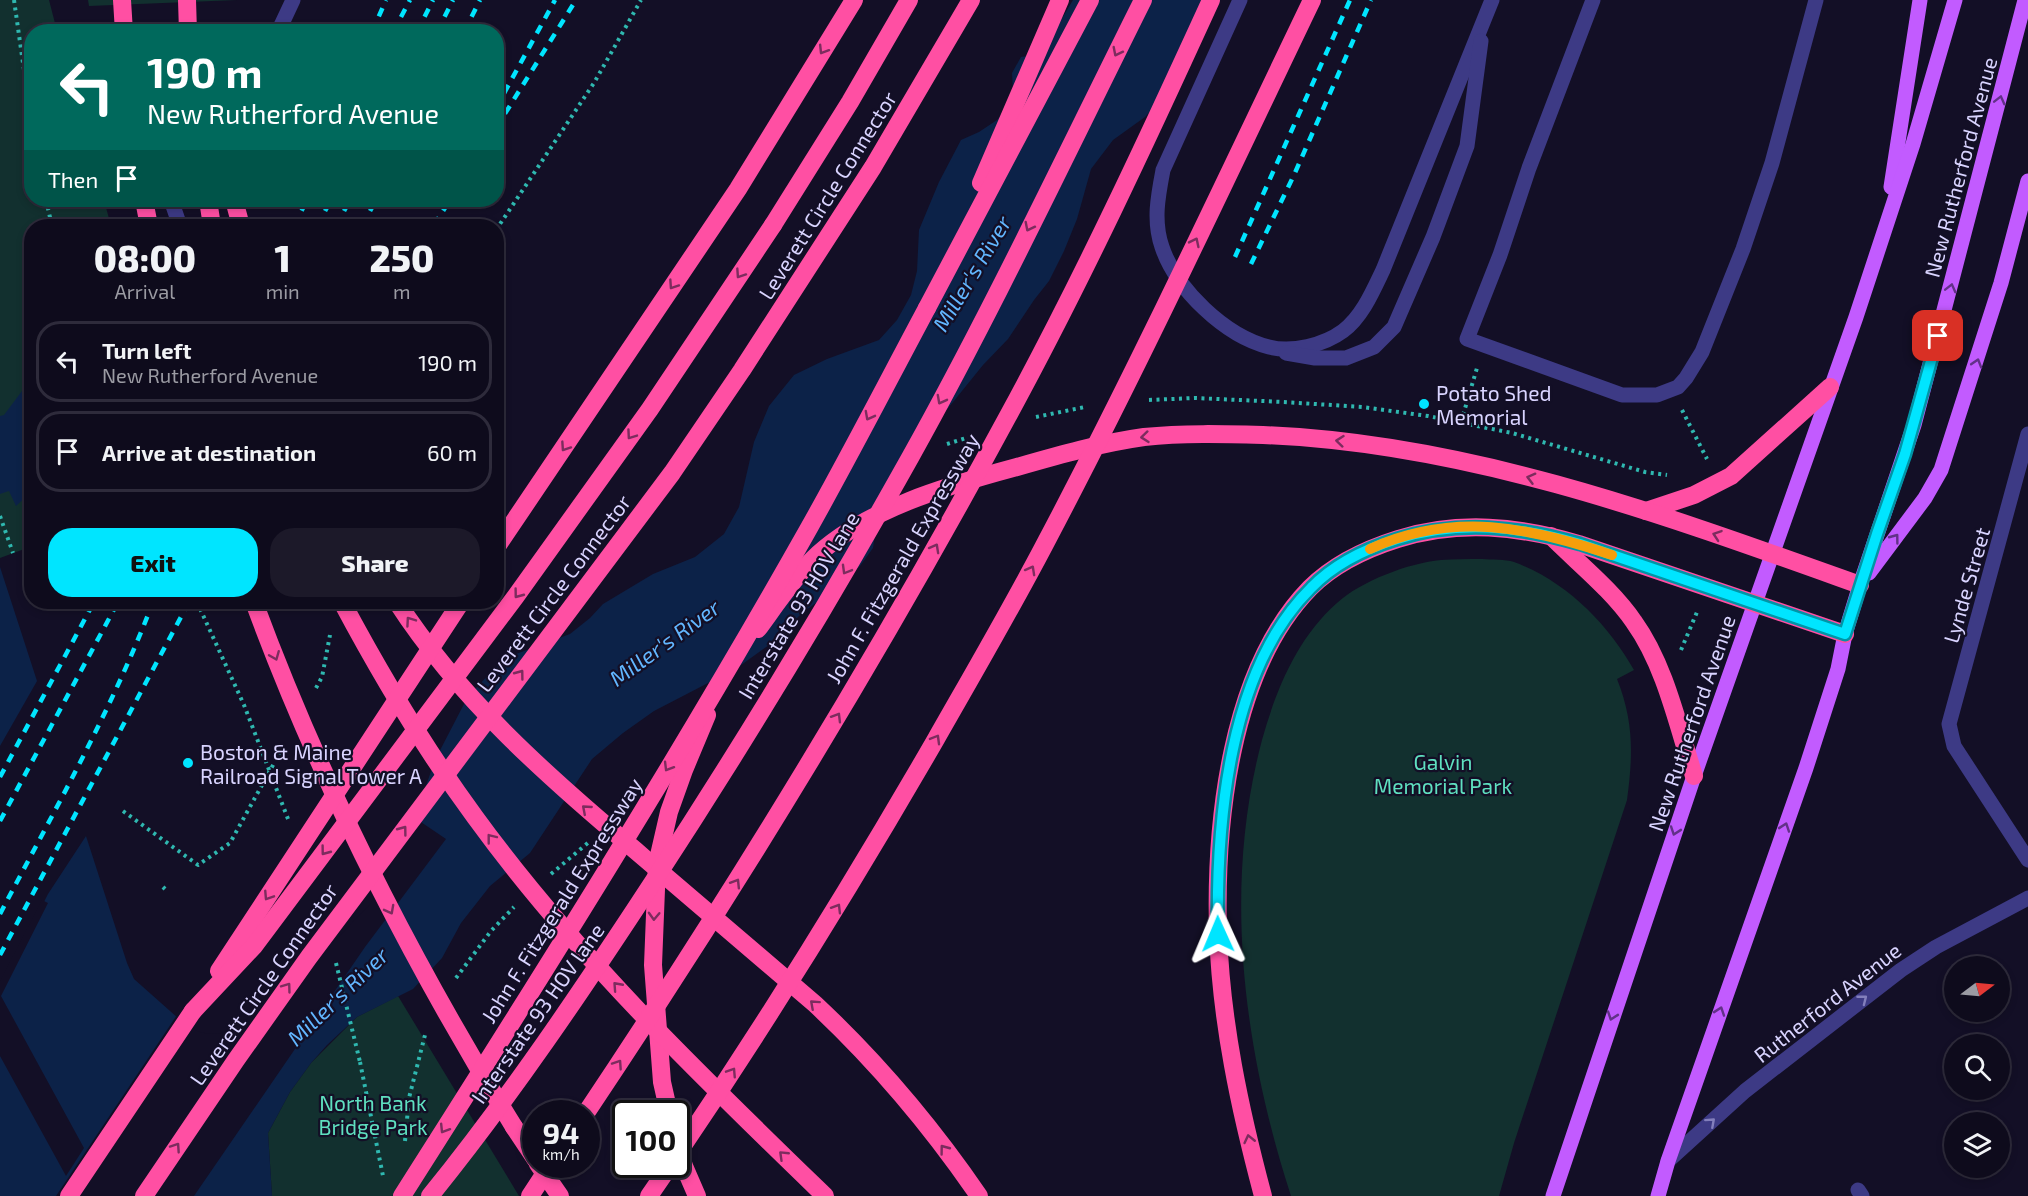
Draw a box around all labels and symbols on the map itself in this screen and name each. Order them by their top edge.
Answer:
one-way arrow [819,44,831,54]
one-way arrow [1113,46,1124,57]
street label: New Rutherford Avenue [1919,54,2001,280]
street label: Leverett Circle Connector [753,86,902,304]
one-way arrow [1992,95,2005,105]
water label: Miller's River [926,210,1016,335]
one-way arrow [1025,220,1037,231]
one-way arrow [1187,238,1199,249]
one-way arrow [736,267,747,278]
one-way arrow [669,279,681,289]
one-way arrow [1943,283,1956,293]
pin [1912,310,1963,361]
one-way arrow [1969,358,1982,369]
place label: Potato Shed Memorial [1436,380,1552,429]
one-way arrow [937,394,948,405]
marker: Potato Shed Memorial [1417,397,1431,411]
one-way arrow [865,409,876,420]
one-way arrow [627,429,638,440]
street label: John F. Fitzgerald Expressway [820,429,984,687]
one-way arrow [1141,431,1150,443]
one-way arrow [1335,435,1345,448]
one-way arrow [560,441,572,451]
one-way arrow [1526,473,1537,485]
street label: Leverett Circle Connector [471,489,636,697]
street label: Interstate 93 HOV lane [732,507,864,703]
street label: Lynde Street [1938,524,1994,646]
one-way arrow [1712,530,1723,543]
one-way arrow [1887,534,1898,545]
one-way arrow [928,544,939,554]
one-way arrow [841,564,853,575]
one-way arrow [1024,565,1035,576]
one-way arrow [514,587,525,598]
water label: Miller's River [604,593,725,691]
street label: New Rutherford Avenue [1642,612,1740,834]
one-way arrow [406,617,417,628]
one-way arrow [268,650,280,661]
one-way arrow [513,670,524,681]
one-way arrow [830,713,841,723]
one-way arrow [928,735,940,745]
place label: Boston & Maine Railroad Signal Tower A [200,739,422,788]
park label: Galvin Memorial Park [1374,749,1513,798]
marker: Boston & Maine Railroad Signal Tower A [181,756,195,770]
one-way arrow [664,761,676,771]
street label: John F. Fitzgerald Expressway [475,773,647,1027]
one-way arrow [582,805,593,816]
one-way arrow [1777,822,1790,833]
one-way arrow [395,825,406,836]
one-way arrow [1670,825,1682,836]
one-way arrow [487,833,498,844]
one-way arrow [321,844,332,855]
street label: Leverett Circle Connector [184,878,342,1090]
one-way arrow [728,879,740,889]
one-way arrow [264,890,275,901]
position arrow [1186,902,1250,966]
one-way arrow [829,903,840,914]
one-way arrow [383,904,394,914]
one-way arrow [648,911,661,920]
street label: Interstate 93 HOV lane [465,918,609,1108]
street label: Rutherford Avenue [1749,937,1905,1067]
water label: Miller's River [281,941,394,1050]
north arrow [1944,956,2010,1022]
one-way arrow [280,983,291,994]
one-way arrow [613,983,624,993]
one-way arrow [1856,996,1867,1007]
one-way arrow [811,1000,821,1011]
one-way arrow [1713,1006,1726,1017]
one-way arrow [1607,1010,1620,1021]
one-way arrow [611,1060,622,1071]
one-way arrow [725,1068,737,1078]
park label: North Bank Bridge Park [318,1090,428,1139]
speed limit sign: 100 [612,1100,690,1178]
one-way arrow [1704,1118,1715,1129]
one-way arrow [440,1123,452,1133]
one-way arrow [1243,1135,1256,1145]
one-way arrow [169,1143,180,1154]
one-way arrow [941,1144,952,1155]
one-way arrow [779,1152,790,1163]

